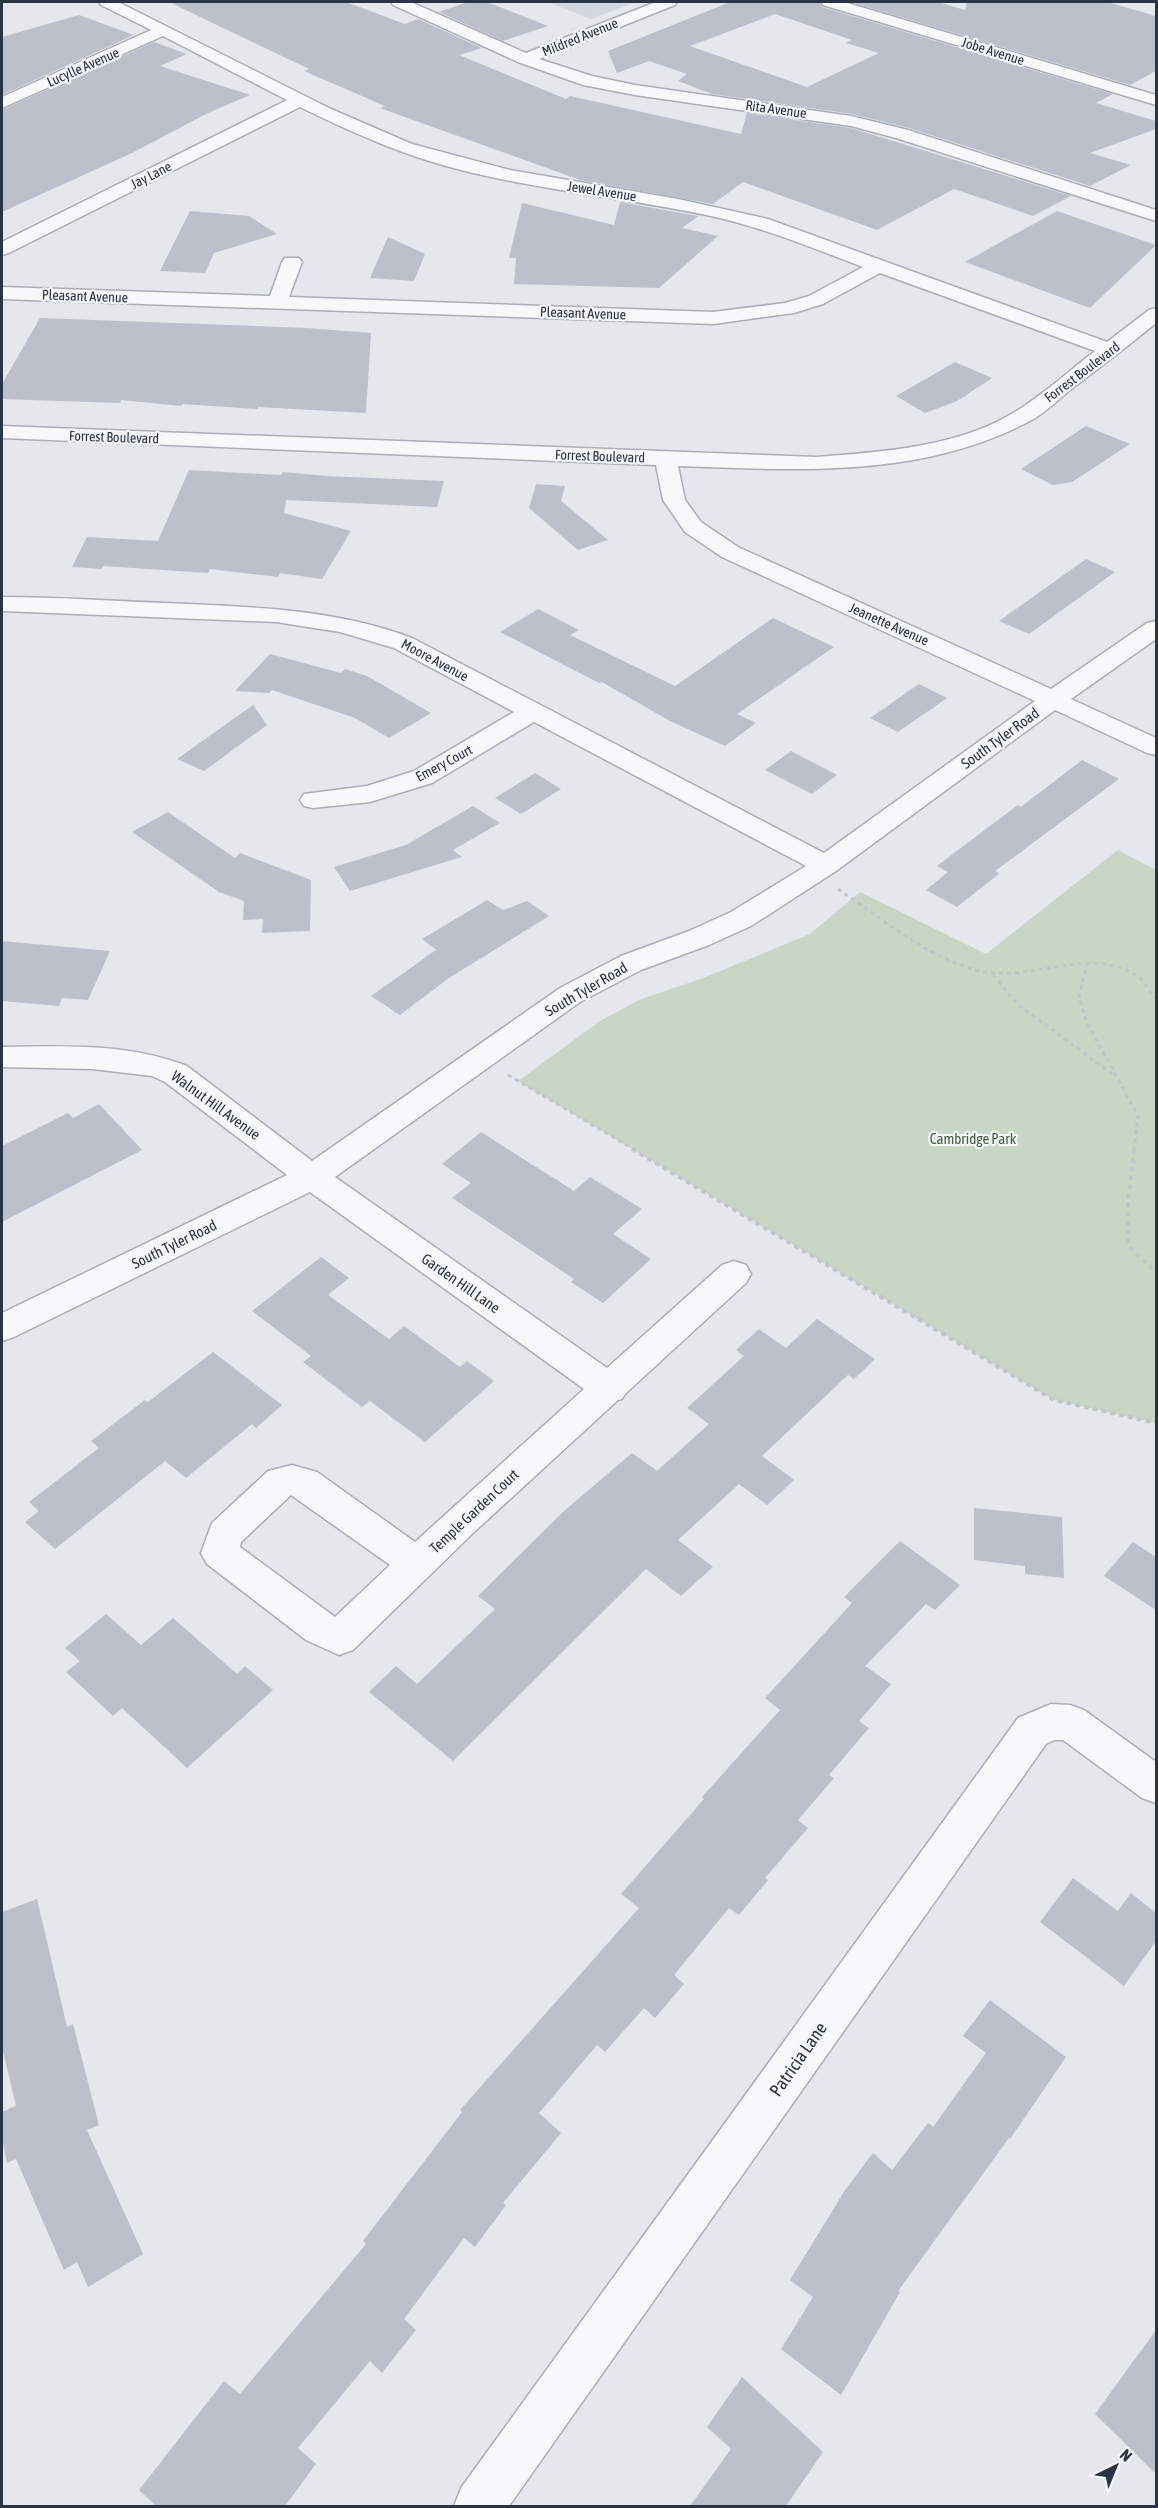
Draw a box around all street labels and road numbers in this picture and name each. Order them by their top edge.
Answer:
street label: Mildred Avenue [540,14,620,60]
street label: Jobe Avenue [960,34,1026,68]
street label: Lucylle Avenue [44,44,122,90]
street label: Rita Avenue [744,97,808,121]
street label: Jay Lane [128,158,174,192]
street label: Jewel Avenue [566,178,638,204]
street label: Pleasant Avenue [42,286,128,306]
street label: Pleasant Avenue [540,303,626,323]
street label: Forrest Boulevard [1041,338,1123,406]
street label: Forrest Boulevard [69,427,159,447]
street label: Forrest Boulevard [555,446,645,466]
street label: Jeanette Avenue [847,599,931,649]
street label: Moore Avenue [399,636,471,684]
street label: South Tyler Road [958,704,1042,772]
street label: Emery Court [413,741,475,785]
street label: South Tyler Road [542,959,630,1019]
street label: Walnut Hill Avenue [168,1067,264,1143]
street label: South Tyler Road [129,1216,219,1272]
street label: Garden Hill Lane [419,1250,504,1316]
street label: Temple Garden Court [426,1465,522,1557]
street label: Patricia Lane [765,2018,831,2100]

